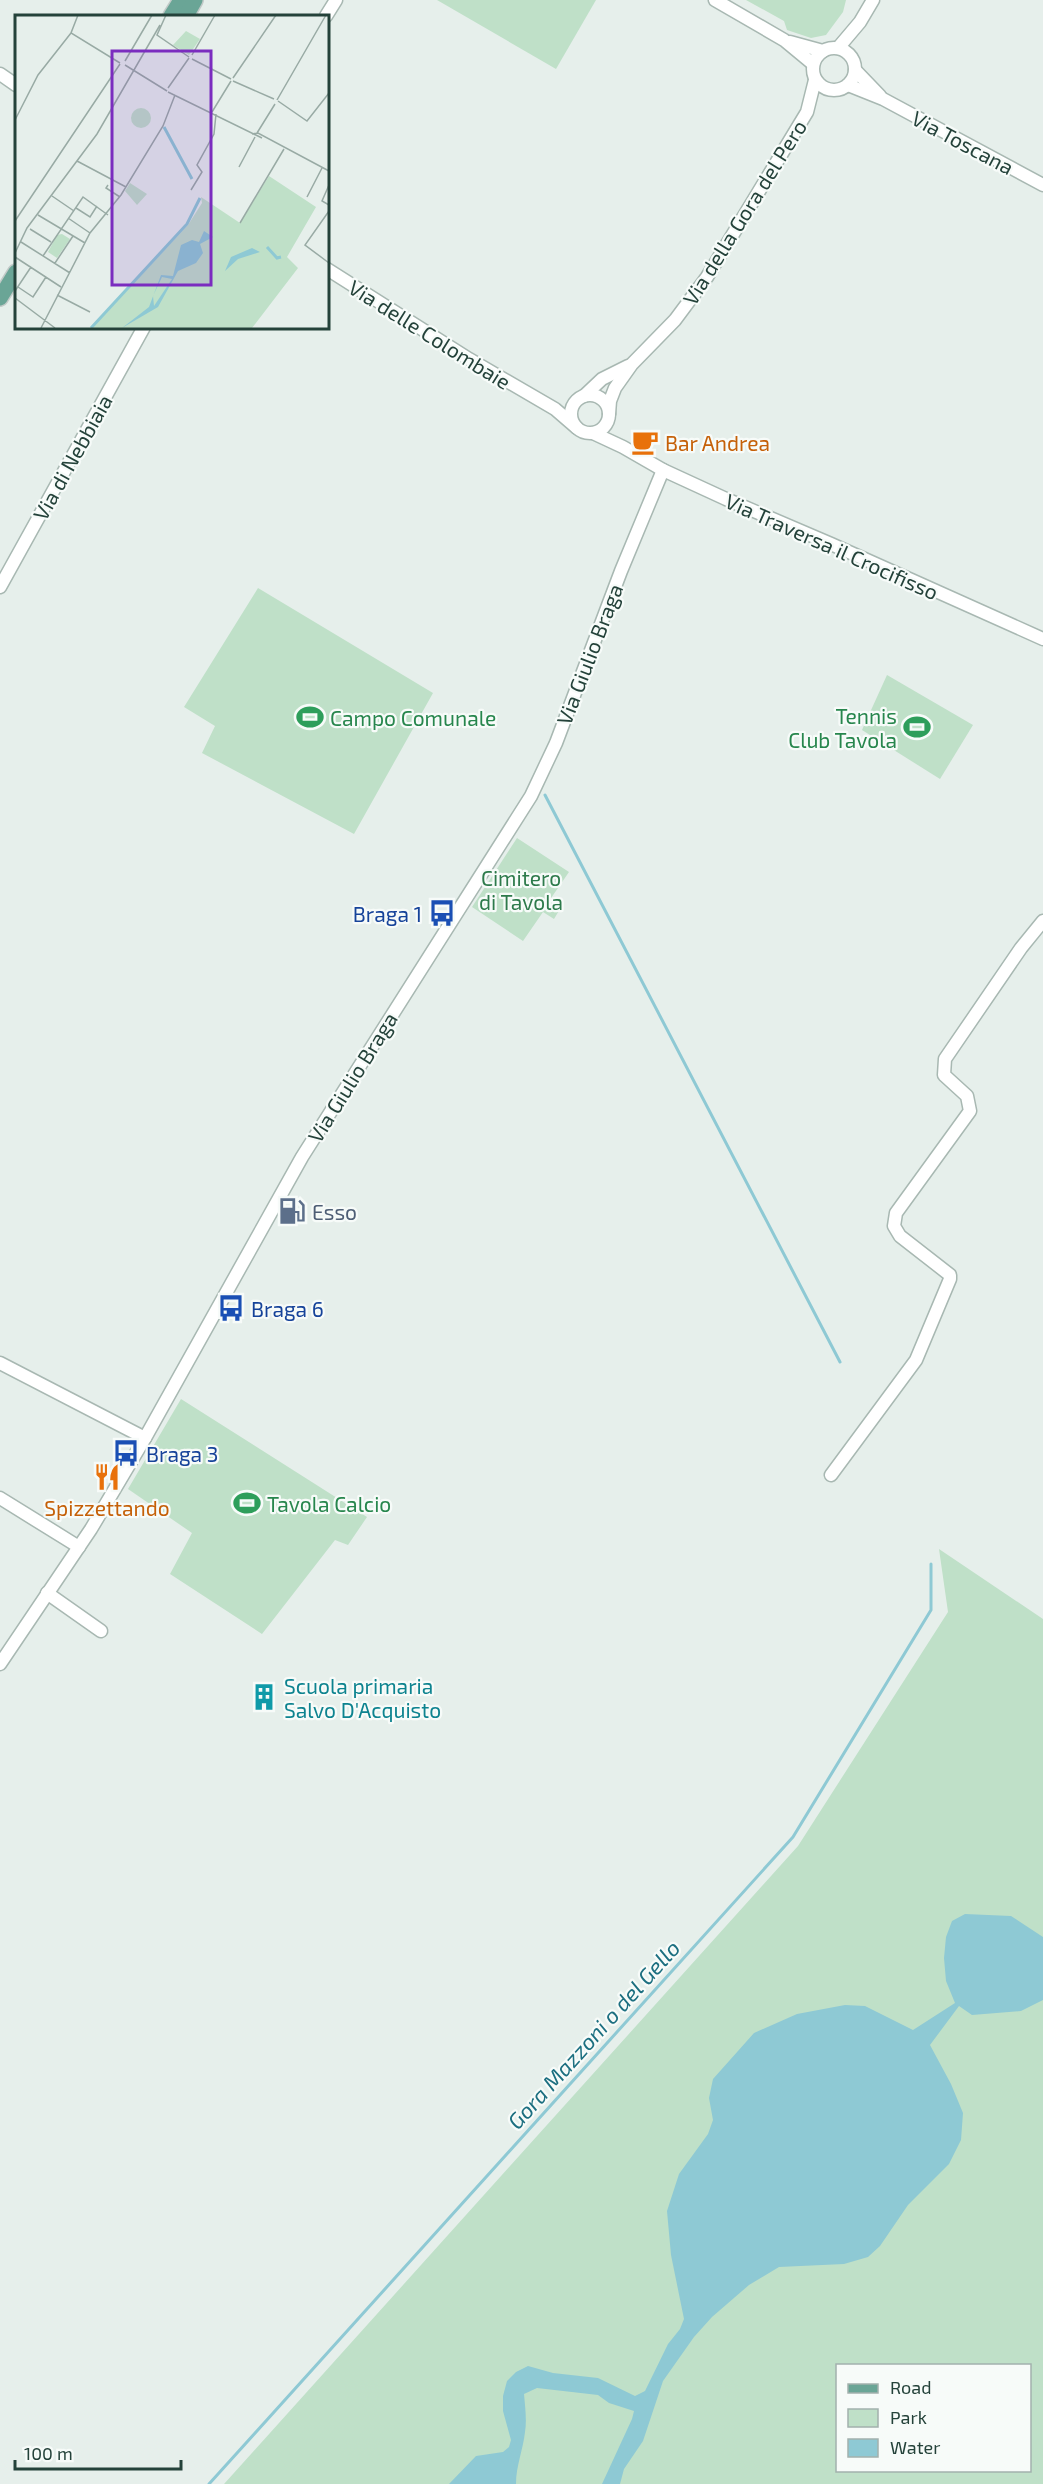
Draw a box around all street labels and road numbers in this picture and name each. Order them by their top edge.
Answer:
street label: Via Toscana [908,105,1018,179]
street label: Via della Gora del Pero [677,115,811,309]
street label: Via delle Colombaie [344,274,516,394]
street label: Via di Nebbiaia [27,390,117,524]
street label: Via Traversa il Crocifisso [722,488,942,604]
street label: Via Giulio Braga [551,580,627,728]
street label: Via Giulio Braga [302,1007,402,1147]

